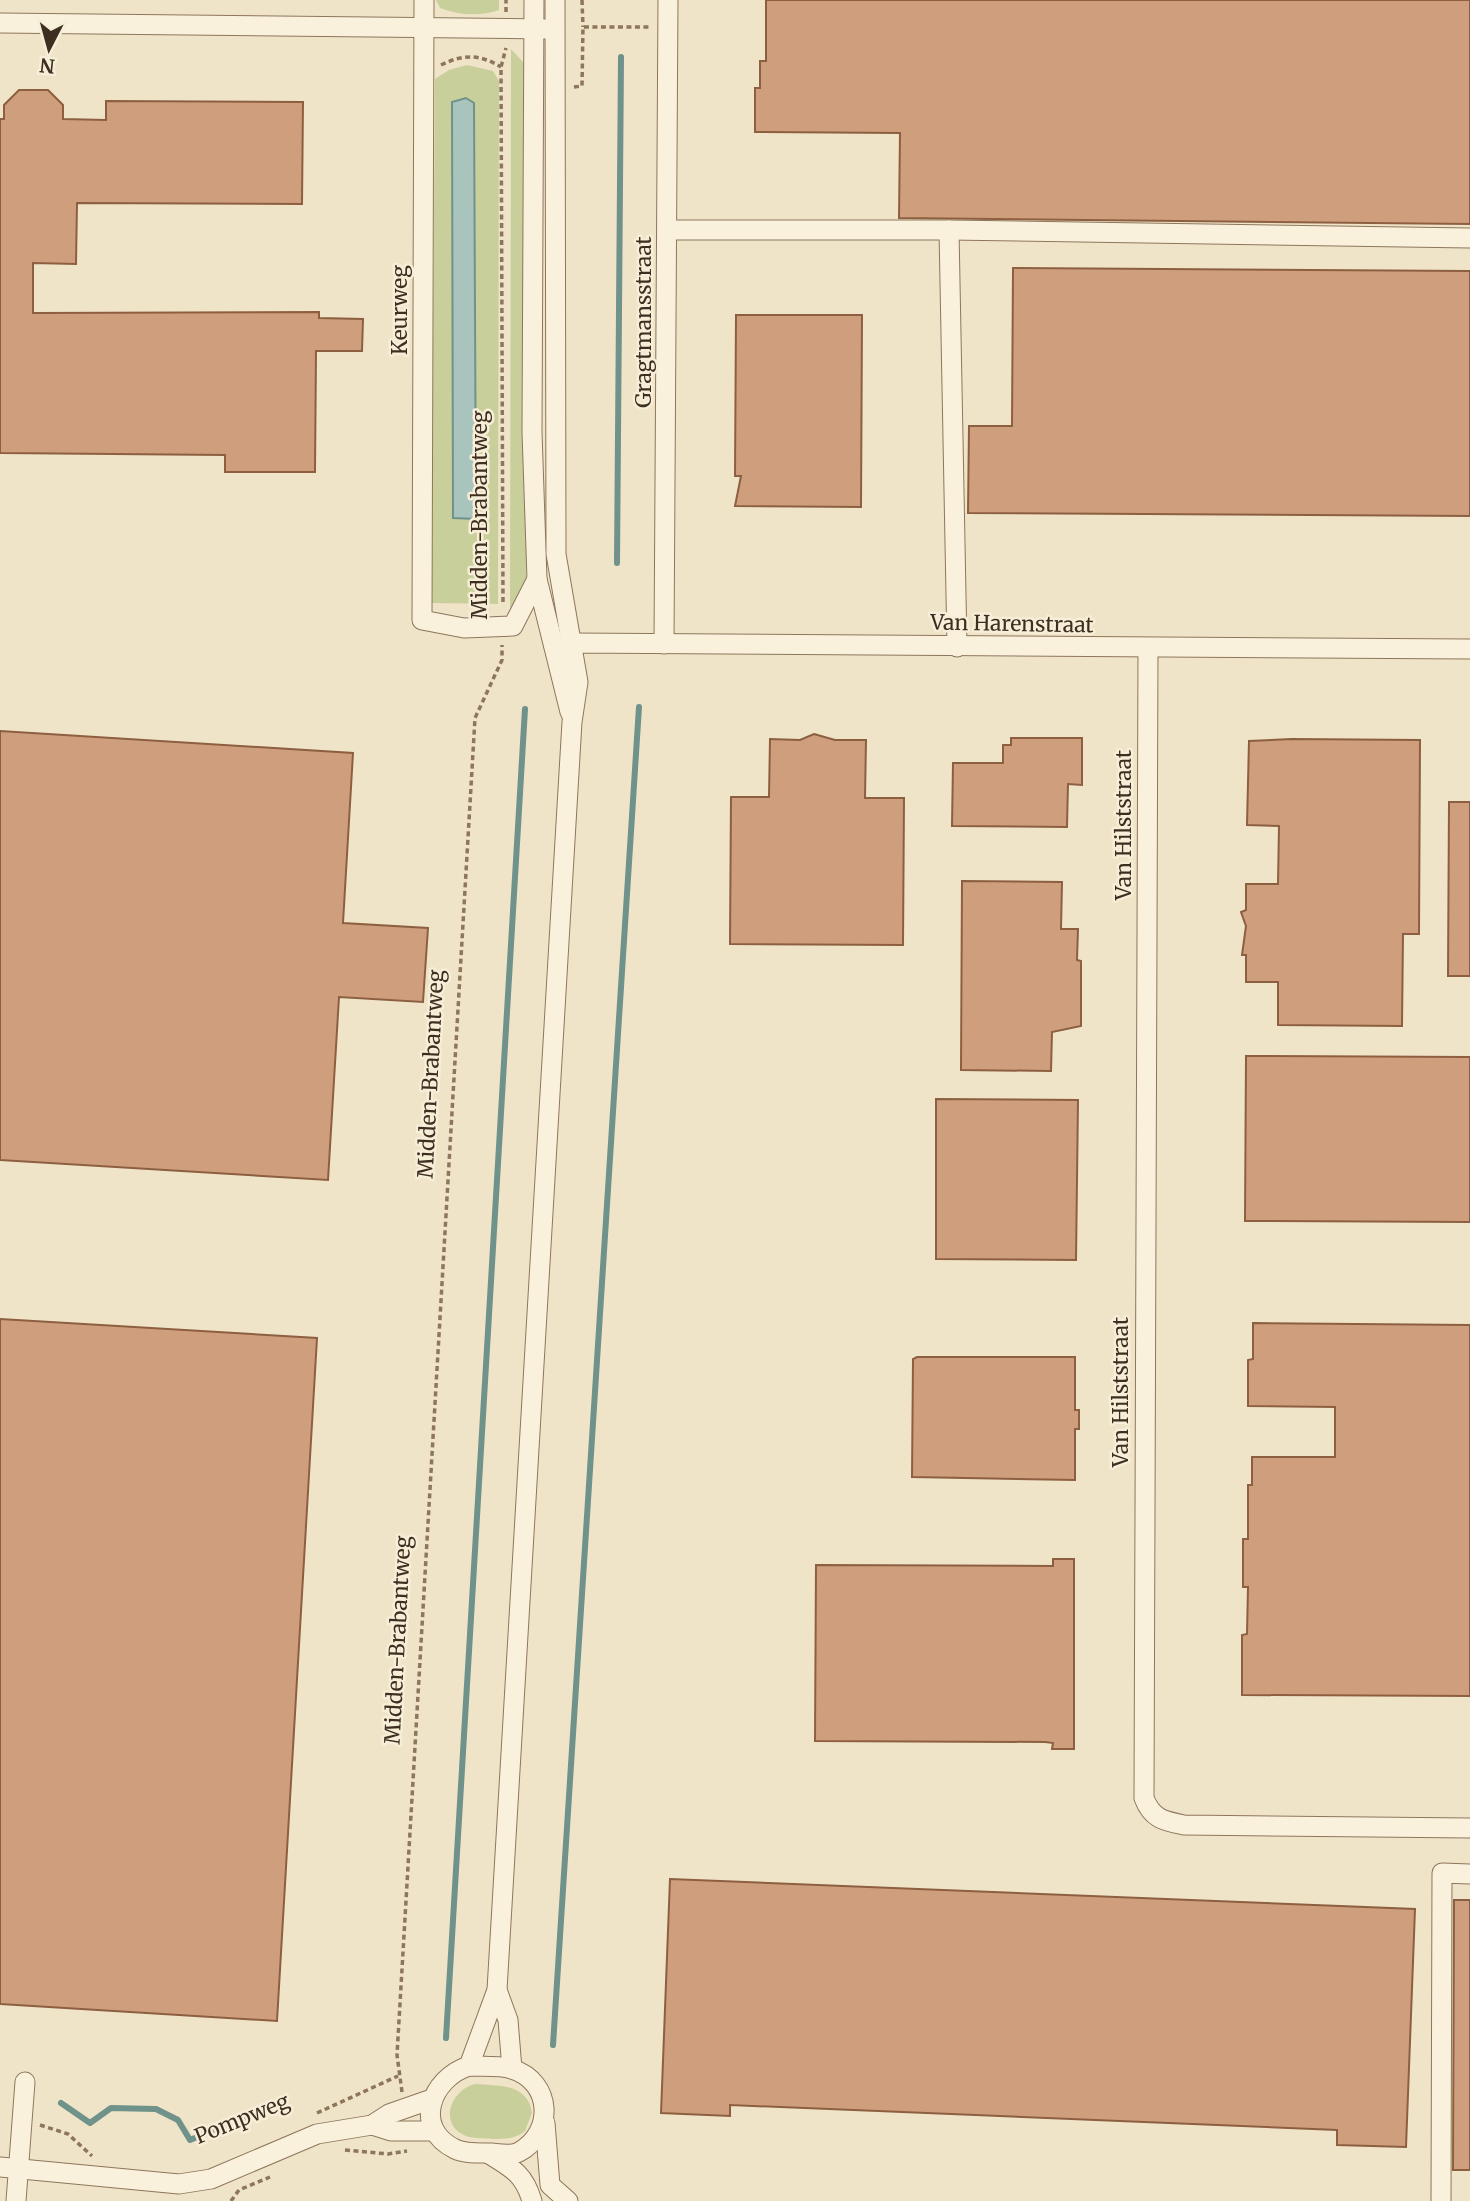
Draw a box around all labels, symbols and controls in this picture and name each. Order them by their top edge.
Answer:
north arrow [14,14,84,84]
text: N [39,53,56,79]
street label: Gragtmansstraat [630,236,657,408]
street label: Keurweg [386,265,413,355]
street label: Midden-Brabantweg [466,410,493,619]
street label: Van Harenstraat [929,609,1094,638]
street label: Van Hilststraat [1110,750,1137,901]
street label: Midden-Brabantweg [412,969,449,1179]
street label: Van Hilststraat [1107,1317,1134,1468]
street label: Midden-Brabantweg [379,1535,416,1745]
street label: Pompweg [190,2087,294,2150]

